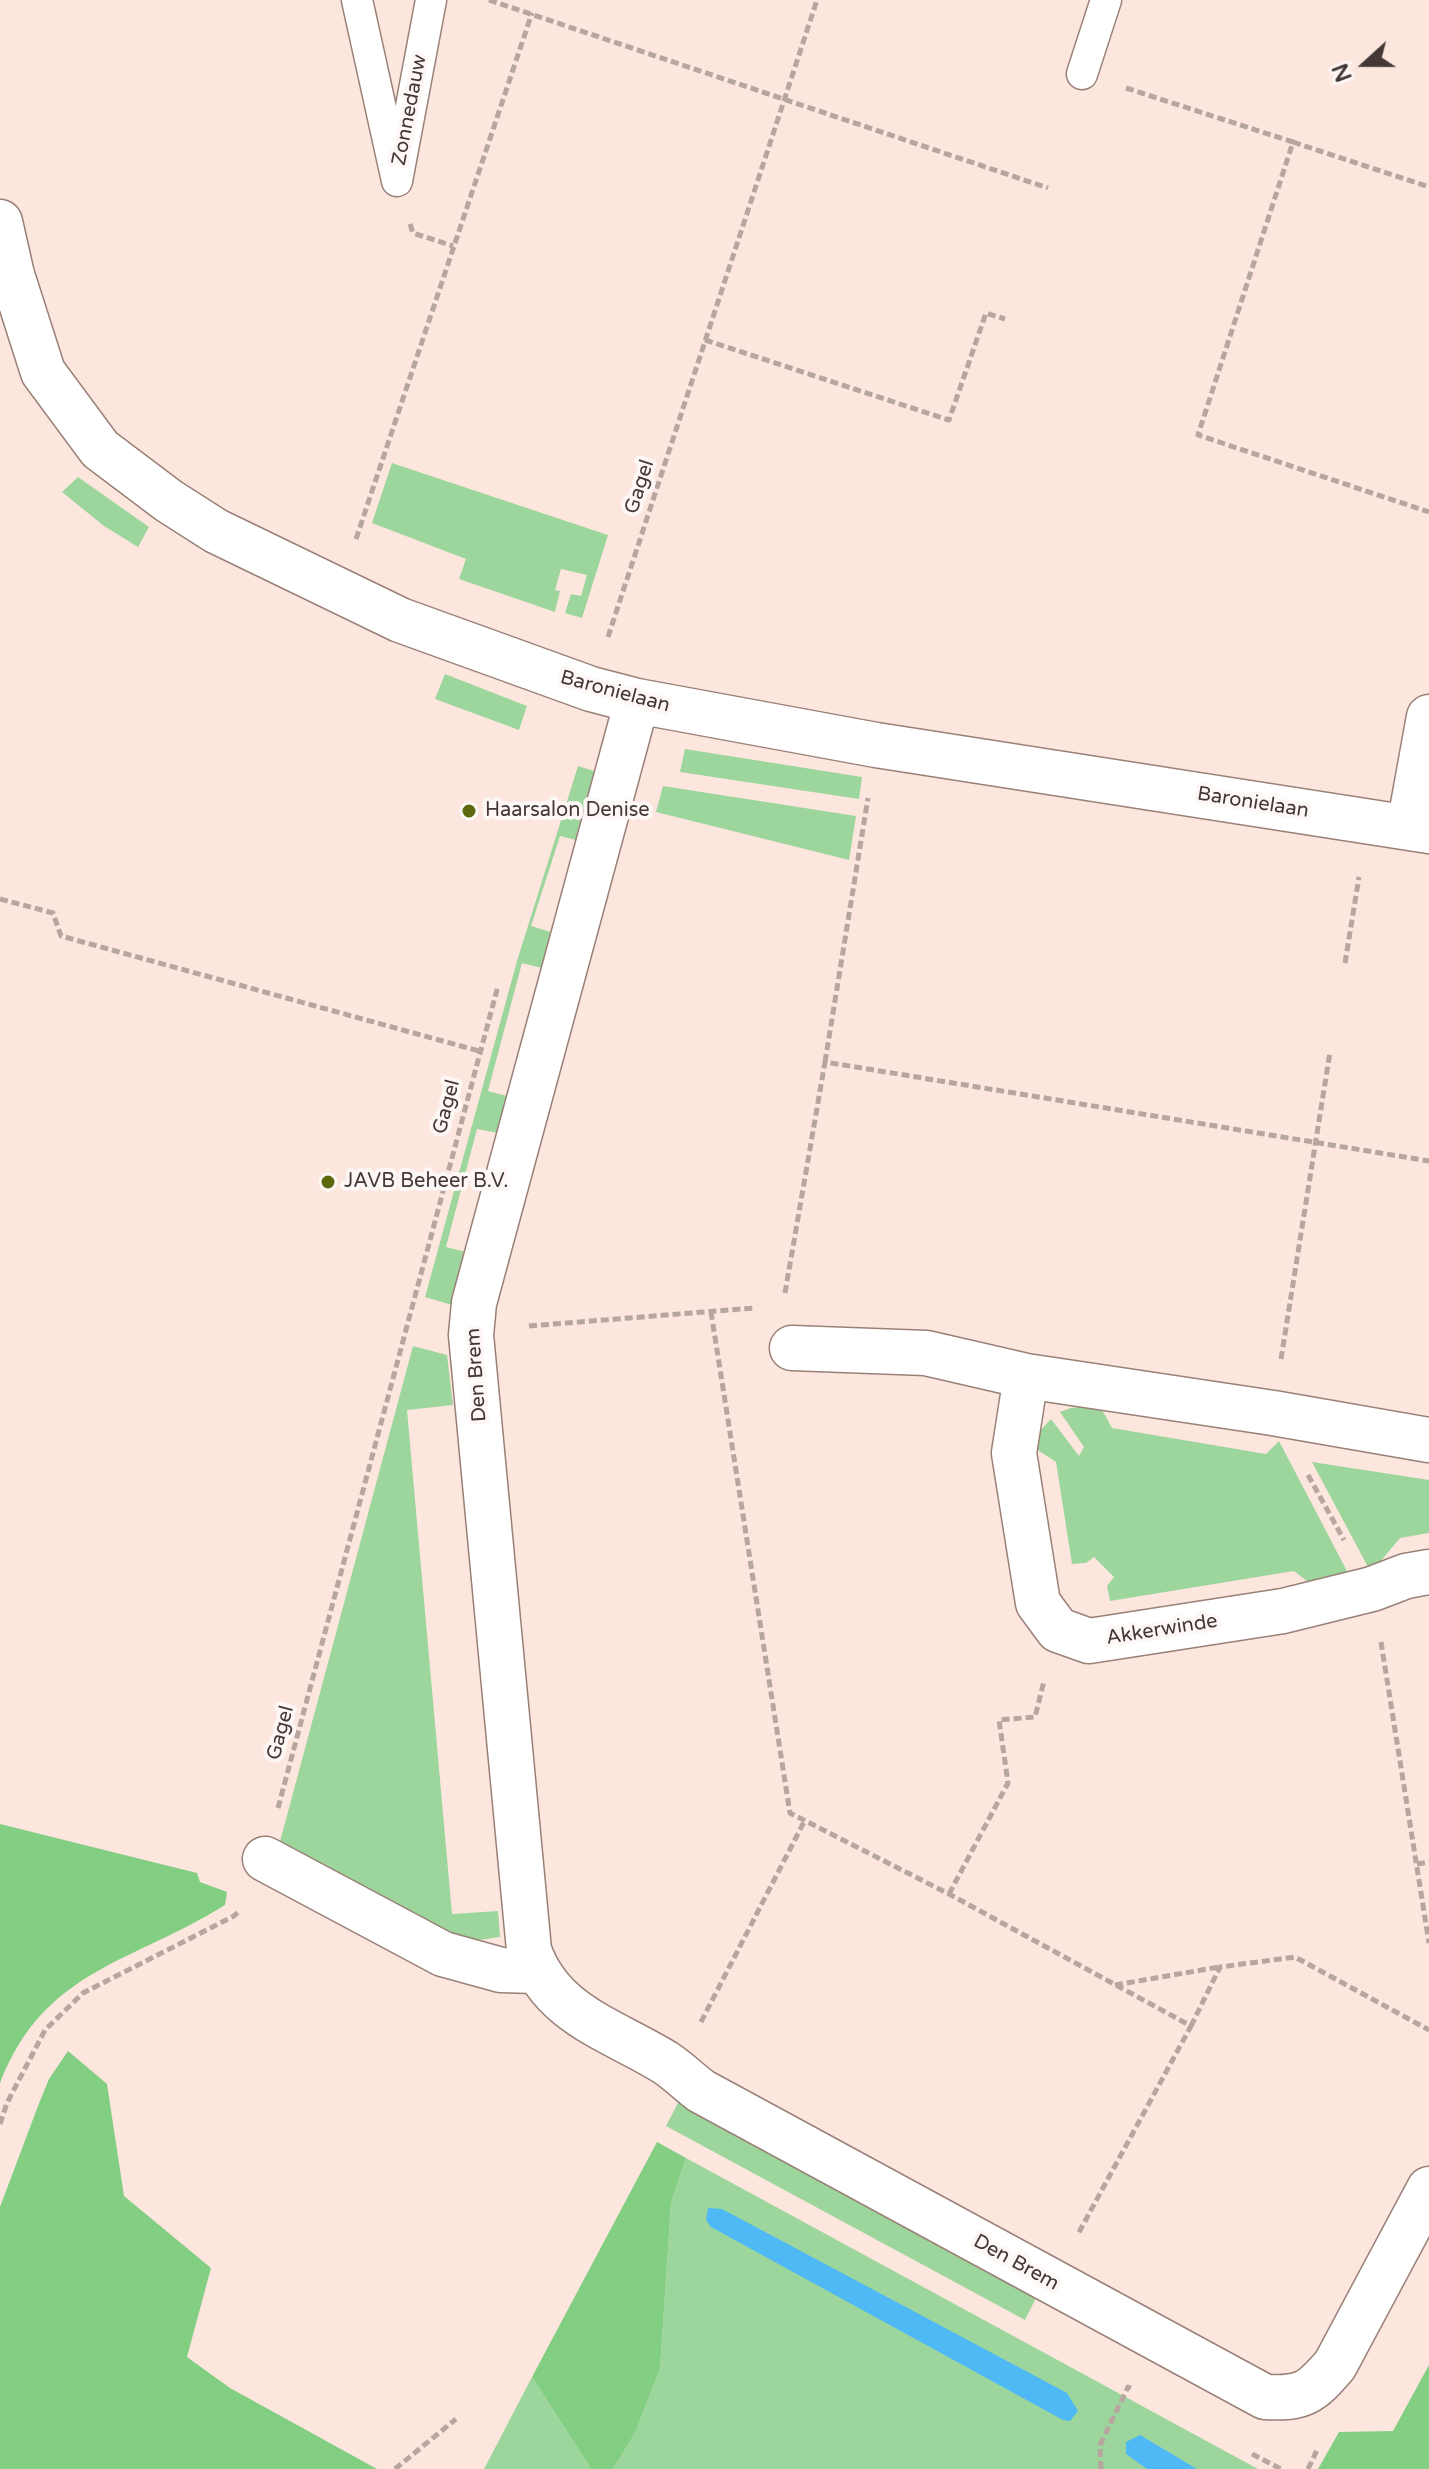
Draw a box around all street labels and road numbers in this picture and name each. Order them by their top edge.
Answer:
street label: Zonnedauw [387,53,433,167]
street label: Gagel [620,457,660,517]
street label: Baronielaan [557,666,673,718]
street label: Baronielaan [1195,782,1311,824]
street label: Gagel [428,1077,466,1137]
street label: Den Brem [462,1327,492,1423]
street label: Akkerwinde [1105,1609,1219,1651]
street label: Gagel [262,1703,300,1763]
street label: Den Brem [969,2230,1063,2296]

